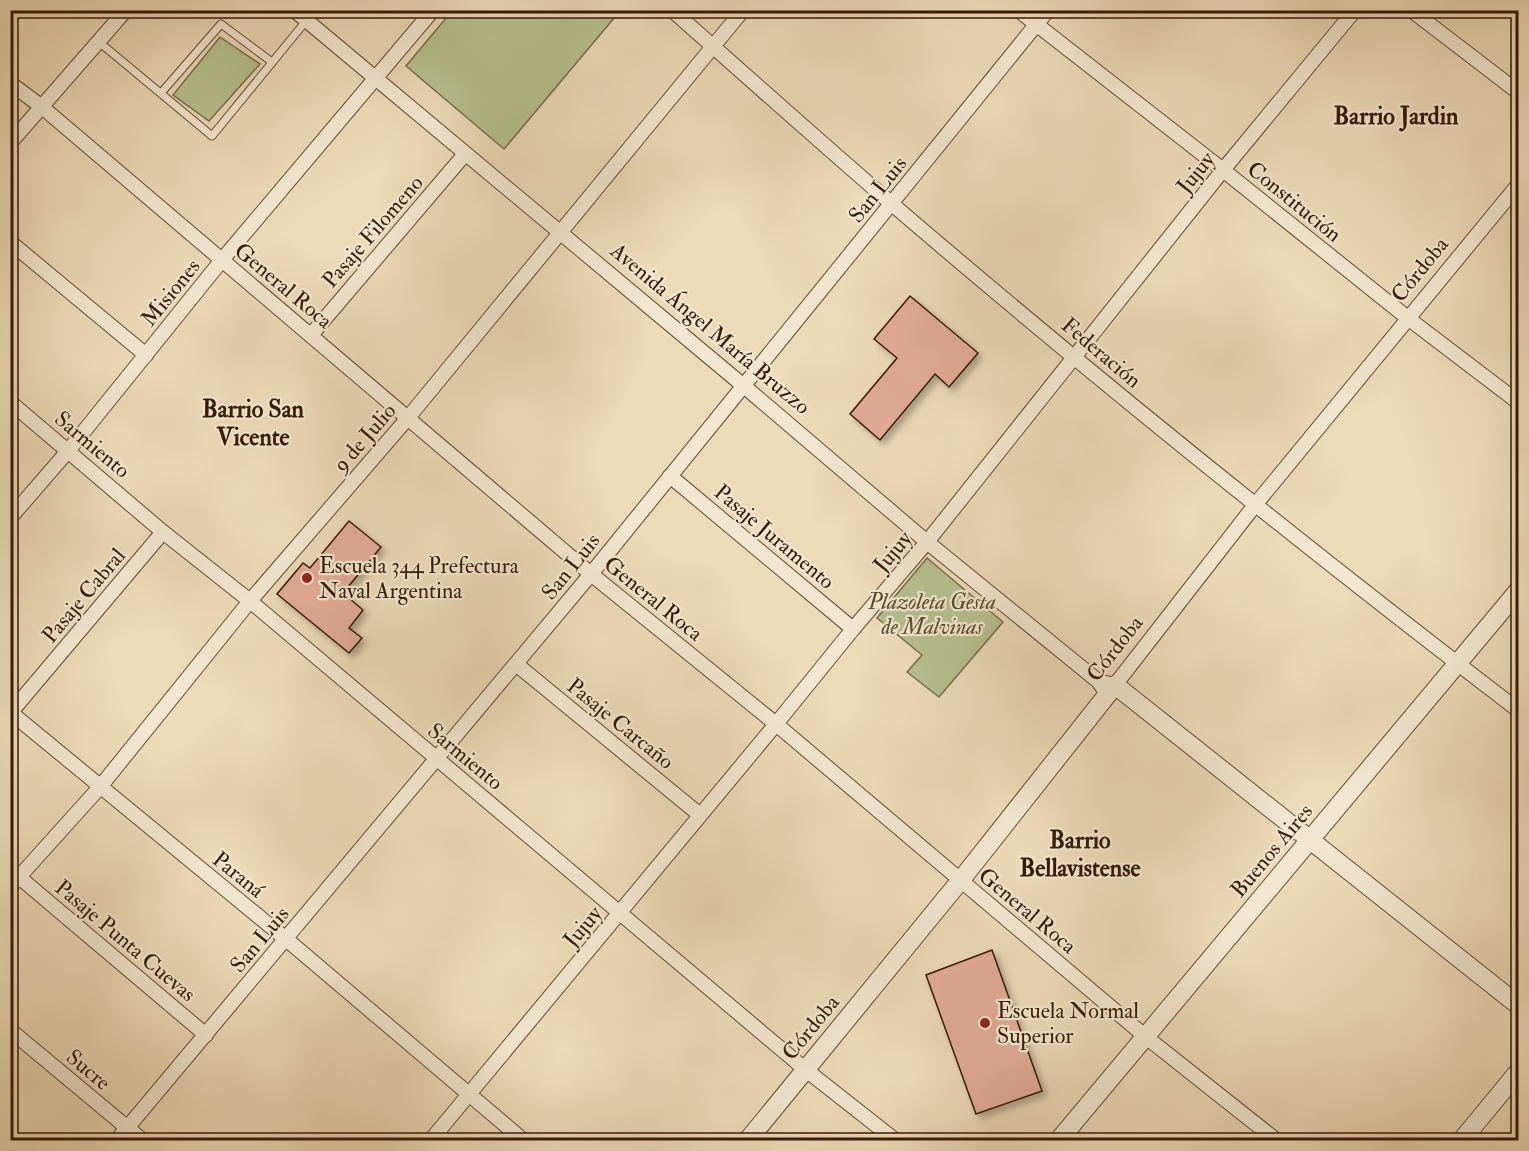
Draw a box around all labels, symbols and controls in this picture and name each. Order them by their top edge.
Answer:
district label: Barrio Jardin [1334,101,1459,132]
street label: Jujuy [1170,146,1221,200]
street label: San Luis [842,151,913,229]
street label: Constitución [1241,155,1347,248]
street label: Pasaje Filomeno [316,169,429,294]
street label: Córdoba [1385,231,1455,308]
street label: Avenida Ángel María Bruzzo [604,236,816,421]
street label: General Roca [228,237,339,336]
street label: Misiones [135,253,207,332]
street label: Federación [1055,311,1147,394]
district label: Barrio San Vicente [202,394,305,453]
street label: 9 de Julio [326,397,402,479]
street label: Sarmiento [49,405,136,485]
street label: Pasaje Juramento [708,478,840,595]
street label: Jujuy [867,525,918,579]
street label: San Luis [535,528,606,606]
street label: Pasaje Cabral [36,542,132,649]
street label: General Roca [598,550,709,648]
place label: Escuela 344 Prefectura Naval Argentina [319,552,520,605]
marker: Escuela 344 Prefectura Naval Argentina [300,571,314,585]
park label: Plazoleta Gesta de Malvinas [867,588,996,641]
street label: Córdoba [1080,609,1150,687]
street label: Pasaje Carcaño [561,672,680,776]
street label: Sarmiento [422,717,509,797]
street label: Buenos Aires [1224,798,1319,903]
district label: Barrio Bellavistense [1020,825,1140,884]
street label: Paraná [207,845,271,905]
street label: General Roca [972,862,1083,961]
street label: Pasaje Punta Cuevas [49,874,202,1008]
street label: Jujuy [557,900,608,954]
street label: San Luis [224,901,296,979]
street label: Córdoba [776,989,846,1066]
place label: Escuela Normal Superior [997,997,1139,1051]
marker: Escuela Normal Superior [978,1016,992,1030]
street label: Sucre [60,1043,116,1096]

